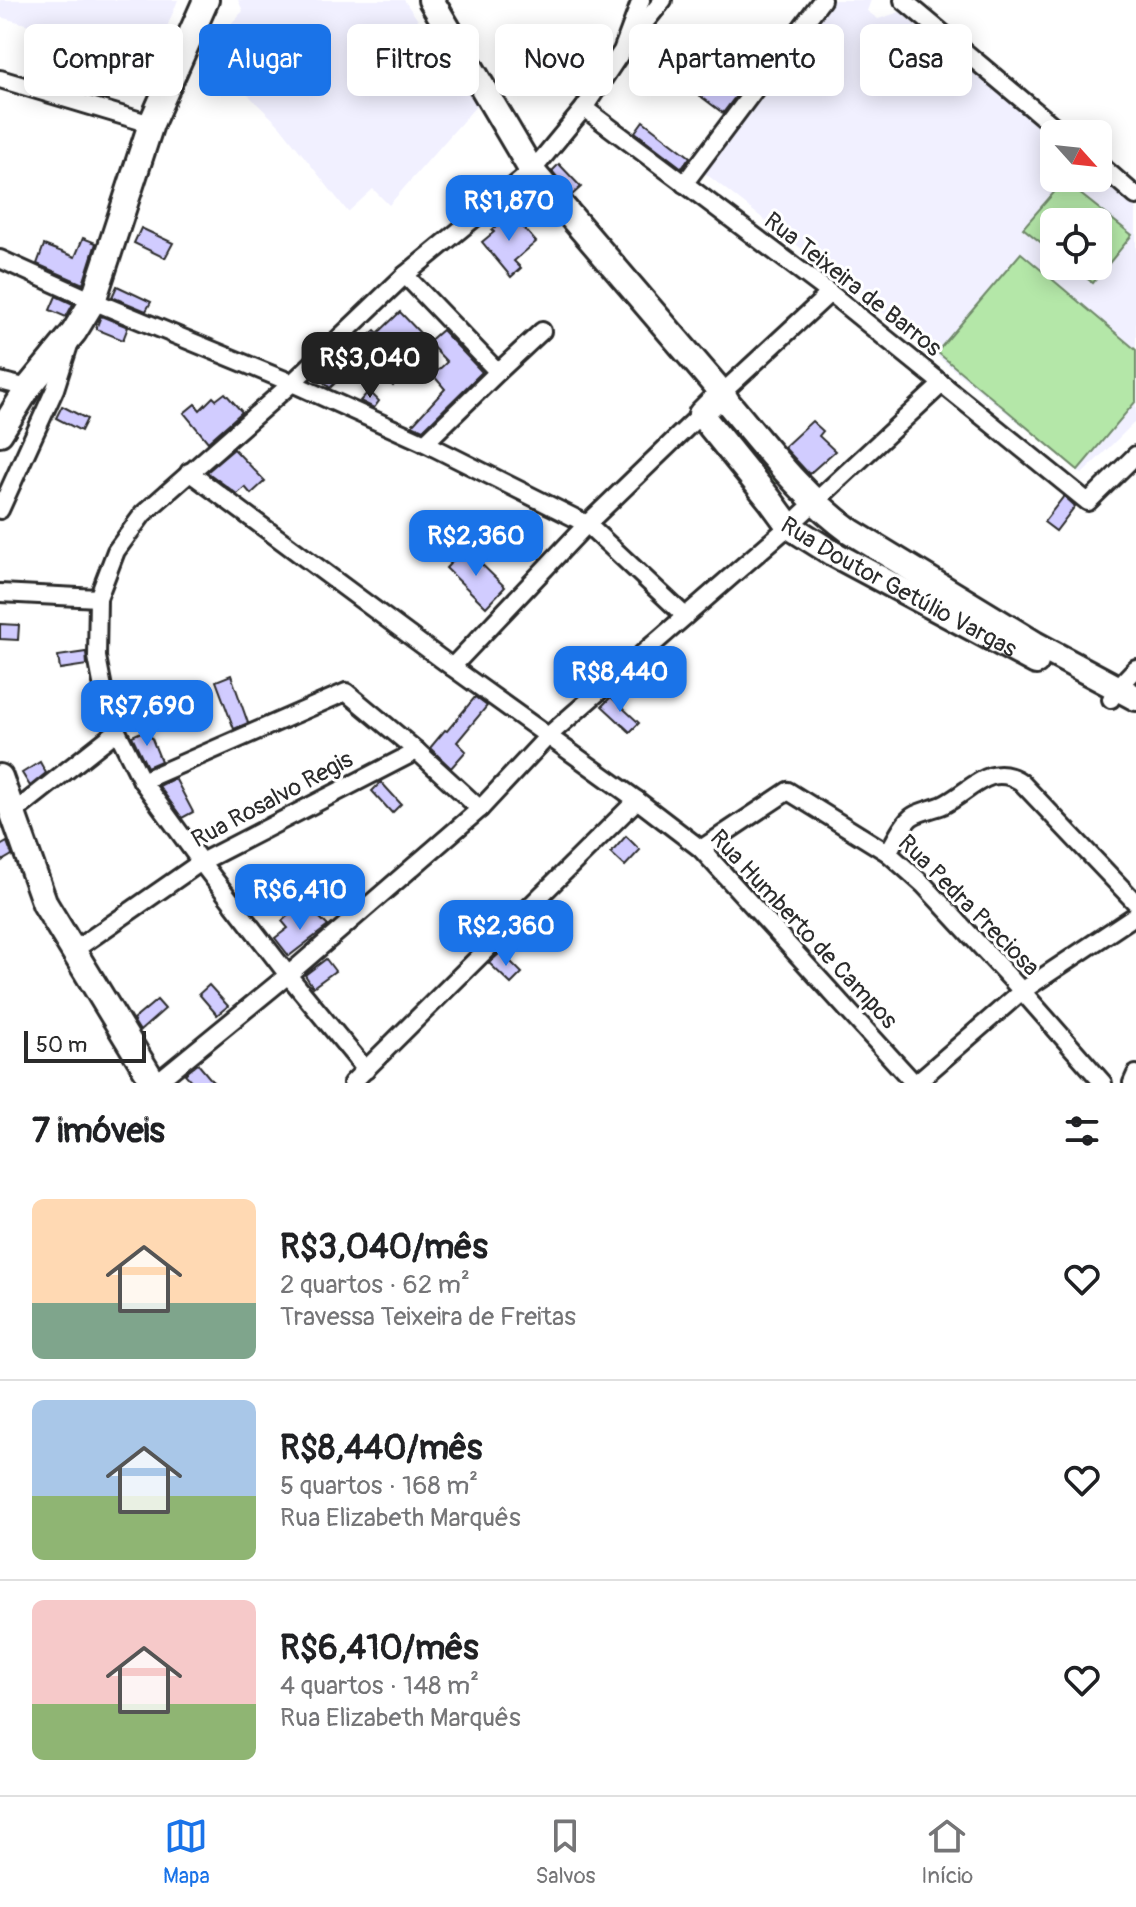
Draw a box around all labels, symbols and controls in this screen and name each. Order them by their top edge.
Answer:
chip: Comprar [24,24,183,96]
chip: Alugar [199,24,331,96]
chip: Filtros [347,24,479,96]
chip: Novo [495,24,613,96]
chip: Apartamento [629,24,844,96]
chip: Casa [860,24,972,96]
north arrow [1040,120,1112,192]
map controls [1040,120,1112,280]
pin: R$1,870 [435,175,583,243]
text: R$1,870 [464,185,554,217]
street label: Rua Teixeira de Barros [758,206,947,363]
button: locate [1040,208,1112,280]
pin: R$3,040 [296,332,444,400]
text: R$3,040 [320,342,420,374]
pin: R$2,360 [402,510,550,578]
street label: Rua Doutor Getúlio Vargas [775,511,1022,664]
text: R$2,360 [427,520,525,552]
pin: R$8,440 [546,646,694,714]
text: R$8,440 [572,656,668,688]
pin: R$7,690 [73,680,221,748]
text: R$7,690 [99,690,195,722]
street label: Rua Rosalvo Regis [187,745,358,854]
street label: Rua Humberto de Campos [704,824,904,1035]
street label: Rua Pedra Preciosa [892,829,1045,982]
pin: R$6,410 [226,864,374,932]
text: R$6,410 [253,874,347,906]
pin: R$2,360 [432,900,580,968]
text: R$2,360 [457,910,555,942]
scale bar [24,1027,146,1063]
text: 50 m [36,1031,87,1059]
icon: filters [1060,1109,1104,1153]
text: 7 imóveis [32,1110,165,1153]
text: R$3,040/mês [280,1226,488,1269]
icon: home [96,1231,192,1327]
icon: heart [1060,1257,1104,1301]
text: 2 quartos · 62 m² [280,1269,470,1301]
text: Travessa Teixeira de Freitas [280,1301,576,1333]
text: R$8,440/mês [280,1427,482,1470]
icon: home [96,1432,192,1528]
icon: heart [1060,1458,1104,1502]
text: 5 quartos · 168 m² [280,1470,478,1502]
text: Rua Elizabeth Marquês [280,1502,521,1534]
text: R$6,410/mês [280,1627,479,1670]
icon: home [96,1632,192,1728]
icon: heart [1060,1658,1104,1702]
text: 4 quartos · 148 m² [280,1670,479,1702]
text: Rua Elizabeth Marquês [280,1702,521,1734]
tab: Mapa [163,1814,210,1890]
tab: Salvos [536,1814,595,1890]
tab: Início [921,1814,973,1890]

